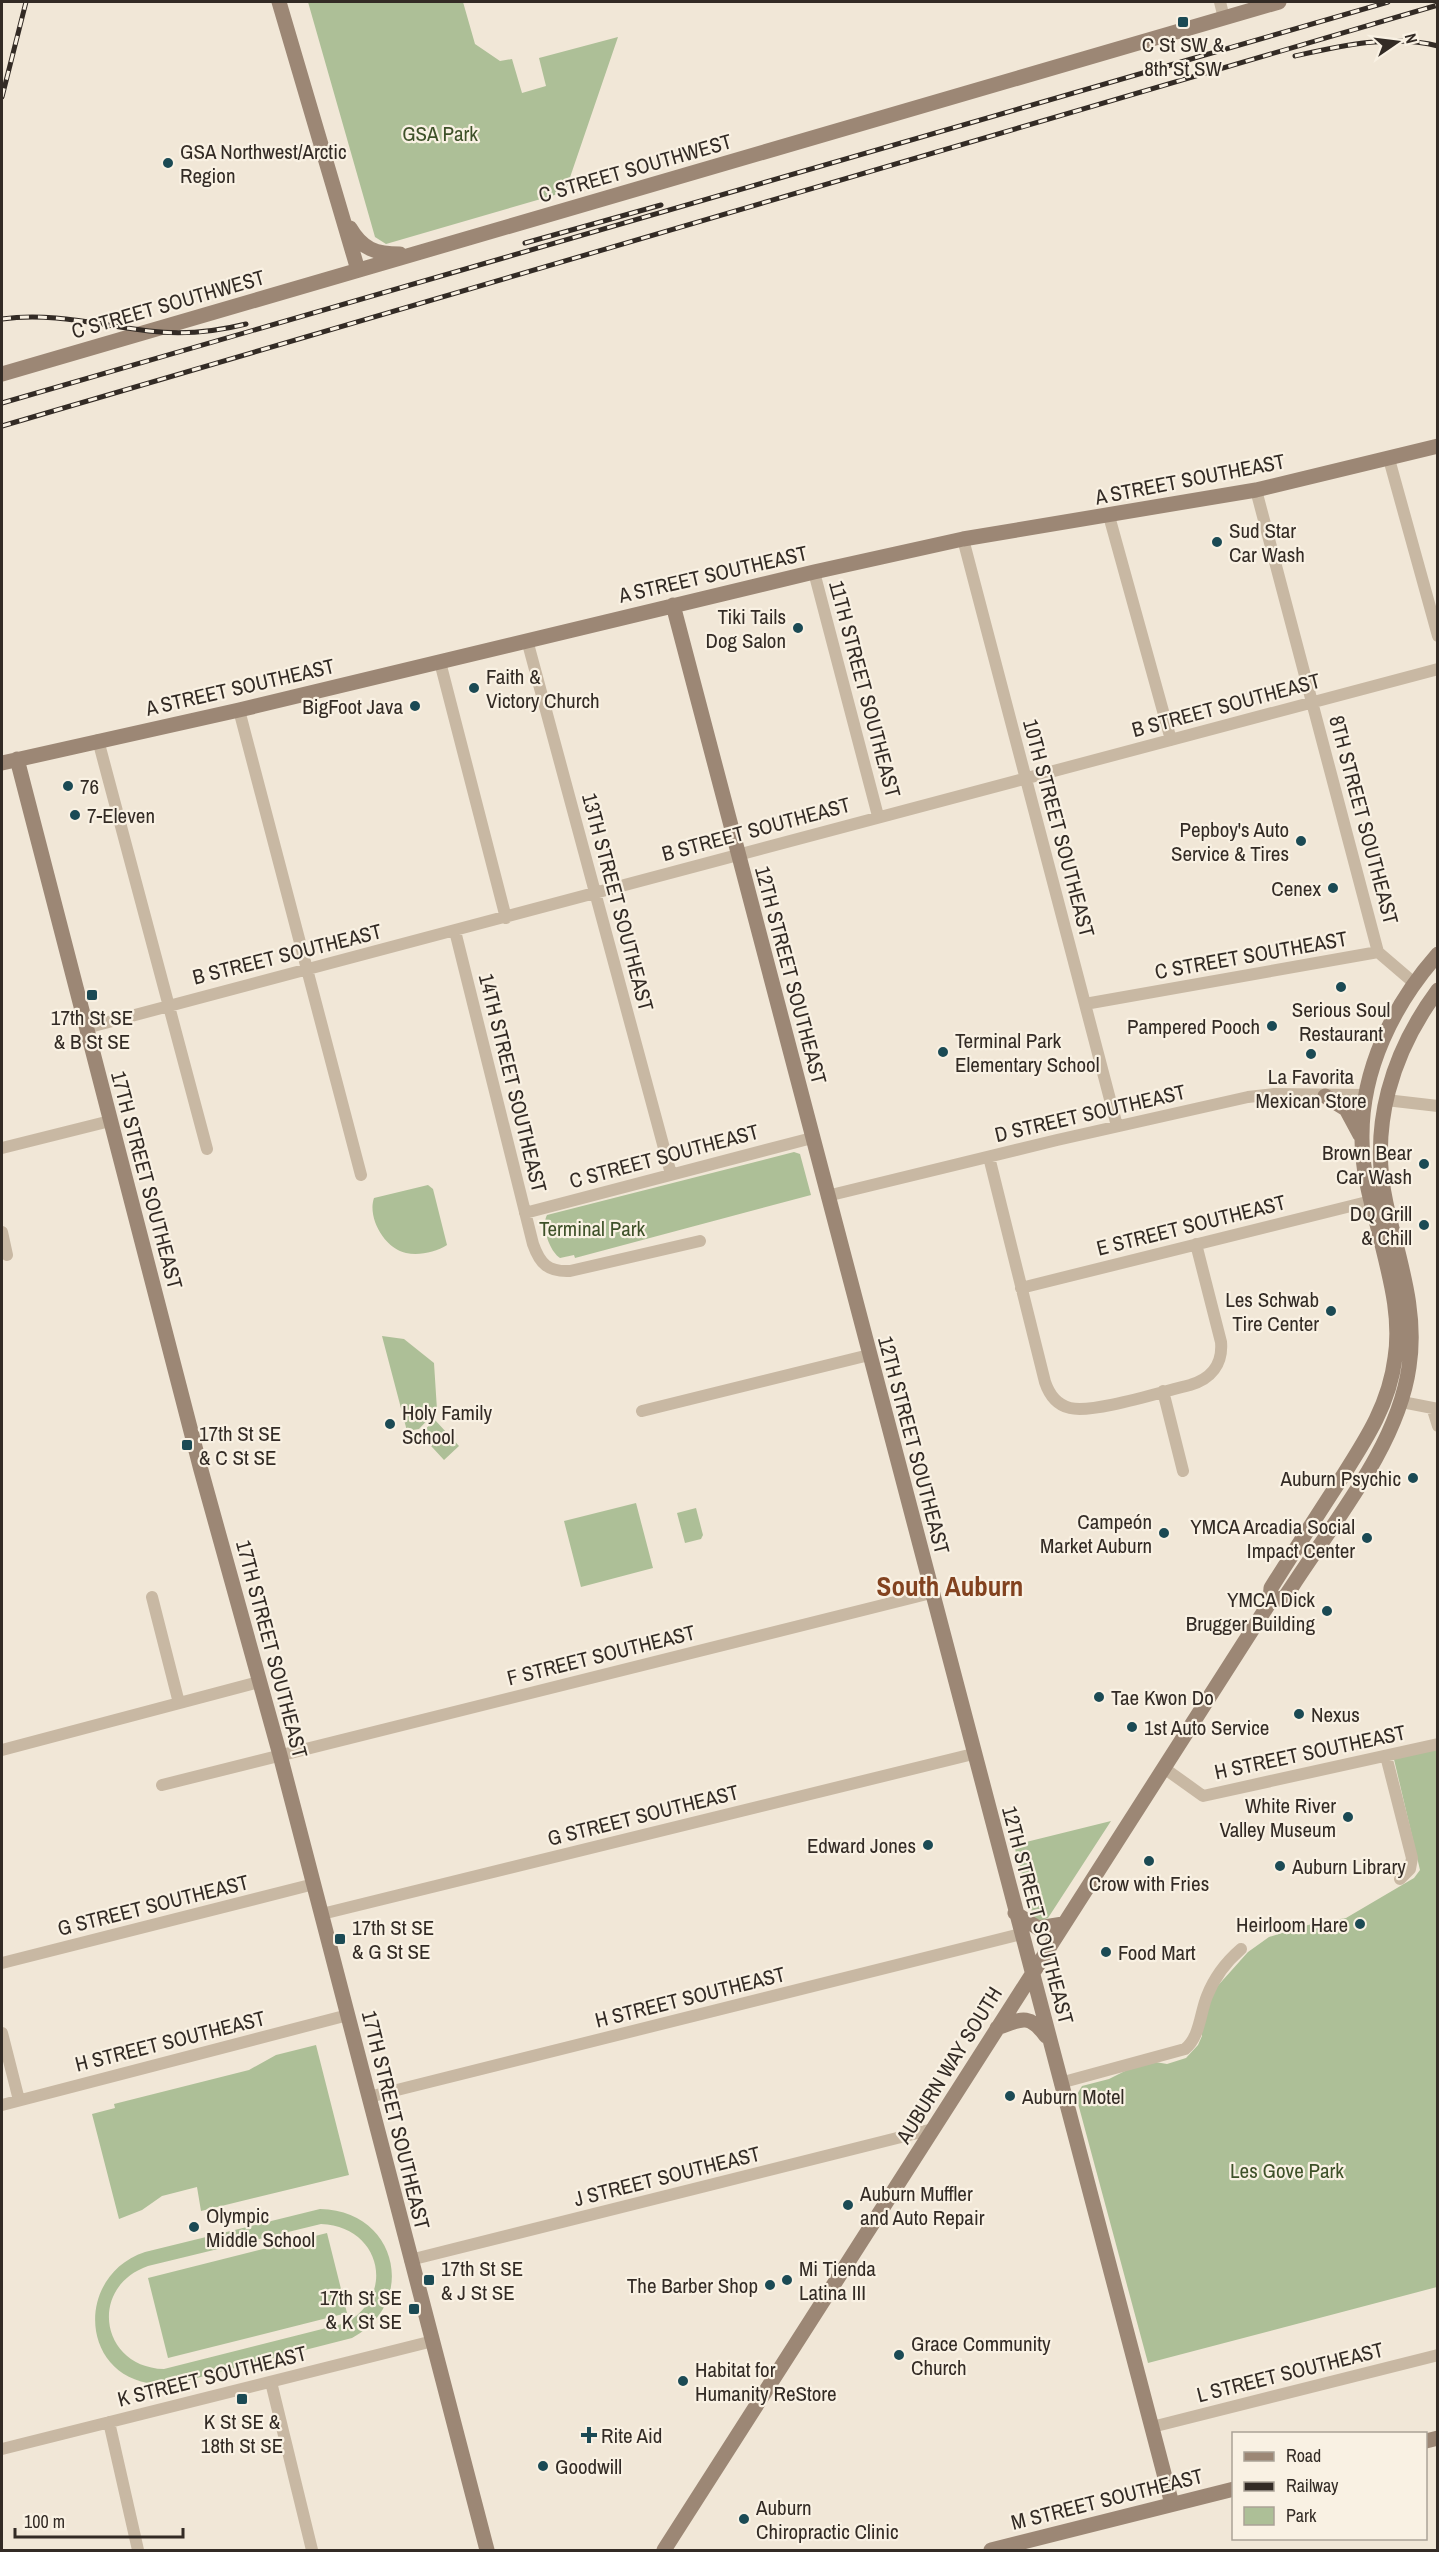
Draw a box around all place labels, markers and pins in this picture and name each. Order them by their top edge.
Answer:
marker: C St SW & 8th St SW [1176,15,1190,29]
place label: C St SW & 8th St SW [1142,30,1225,83]
place label: GSA Northwest/Arctic Region [180,137,347,190]
marker: GSA Northwest/Arctic Region [161,156,175,170]
place label: Sud Star Car Wash [1229,516,1305,569]
marker: Sud Star Car Wash [1210,535,1224,549]
place label: Tiki Tails Dog Salon [706,602,786,655]
marker: Tiki Tails Dog Salon [791,621,805,635]
place label: Faith & Victory Church [486,662,600,715]
marker: Faith & Victory Church [467,681,481,695]
place label: BigFoot Java [302,692,403,721]
marker: BigFoot Java [408,699,422,713]
place label: 76 [80,772,99,801]
marker: 76 [61,779,75,793]
place label: 7-Eleven [87,801,155,830]
marker: 7-Eleven [68,808,82,822]
place label: Pepboy's Auto Service & Tires [1171,815,1289,868]
marker: Pepboy's Auto Service & Tires [1294,834,1308,848]
place label: Cenex [1271,874,1321,903]
marker: Cenex [1326,881,1340,895]
marker: Serious Soul Restaurant [1334,980,1348,994]
marker: 17th St SE & B St SE [85,988,99,1002]
place label: Serious Soul Restaurant [1292,995,1390,1048]
place label: 17th St SE & B St SE [51,1003,133,1056]
place label: Pampered Pooch [1127,1012,1260,1041]
marker: Pampered Pooch [1265,1019,1279,1033]
place label: Terminal Park Elementary School [955,1026,1100,1079]
marker: Terminal Park Elementary School [936,1045,950,1059]
marker: La Favorita Mexican Store [1304,1047,1318,1061]
place label: La Favorita Mexican Store [1255,1062,1367,1115]
place label: Brown Bear Car Wash [1322,1138,1412,1191]
marker: Brown Bear Car Wash [1417,1157,1431,1171]
place label: DQ Grill & Chill [1350,1199,1412,1252]
marker: DQ Grill & Chill [1417,1218,1431,1232]
place label: Les Schwab Tire Center [1225,1285,1319,1338]
marker: Les Schwab Tire Center [1324,1304,1338,1318]
place label: Holy Family School [402,1398,492,1451]
marker: Holy Family School [383,1417,397,1431]
place label: 17th St SE & C St SE [199,1419,281,1472]
marker: 17th St SE & C St SE [180,1438,194,1452]
place label: Auburn Psychic [1279,1464,1401,1493]
marker: Auburn Psychic [1406,1471,1420,1485]
place label: Campeón Market Auburn [1040,1507,1152,1560]
place label: YMCA Arcadia Social Impact Center [1190,1512,1355,1565]
marker: Campeón Market Auburn [1157,1526,1171,1540]
marker: YMCA Arcadia Social Impact Center [1360,1531,1374,1545]
place label: YMCA Dick Brugger Building [1186,1585,1315,1638]
marker: YMCA Dick Brugger Building [1320,1604,1334,1618]
place label: Tae Kwon Do [1111,1683,1214,1712]
marker: Tae Kwon Do [1092,1690,1106,1704]
place label: Nexus [1311,1700,1360,1729]
marker: Nexus [1292,1707,1306,1721]
place label: 1st Auto Service [1144,1713,1269,1742]
marker: 1st Auto Service [1125,1720,1139,1734]
place label: White River Valley Museum [1220,1791,1336,1844]
marker: White River Valley Museum [1341,1810,1355,1824]
place label: Edward Jones [807,1831,916,1860]
marker: Edward Jones [921,1838,935,1852]
place label: Auburn Library [1291,1852,1406,1881]
marker: Crow with Fries [1142,1854,1156,1868]
marker: Auburn Library [1273,1859,1287,1873]
place label: Crow with Fries [1089,1869,1209,1898]
place label: Heirloom Hare [1236,1910,1348,1939]
place label: 17th St SE & G St SE [352,1913,434,1966]
marker: Heirloom Hare [1353,1917,1367,1931]
marker: 17th St SE & G St SE [333,1932,347,1946]
place label: Food Mart [1118,1938,1196,1967]
marker: Food Mart [1099,1945,1113,1959]
place label: Auburn Motel [1021,2082,1124,2111]
marker: Auburn Motel [1003,2089,1017,2103]
place label: Auburn Muffler and Auto Repair [859,2179,985,2232]
marker: Auburn Muffler and Auto Repair [841,2198,855,2212]
place label: Olympic Middle School [206,2201,315,2254]
marker: Olympic Middle School [187,2220,201,2234]
place label: 17th St SE & J St SE [441,2254,523,2307]
place label: Mi Tienda Latina III [799,2254,876,2307]
place label: The Barber Shop [627,2271,758,2300]
marker: 17th St SE & J St SE [422,2273,436,2287]
marker: Mi Tienda Latina III [780,2273,794,2287]
marker: The Barber Shop [763,2278,777,2292]
place label: 17th St SE & K St SE [320,2283,402,2336]
marker: 17th St SE & K St SE [407,2302,421,2316]
place label: Grace Community Church [911,2329,1051,2382]
marker: Grace Community Church [892,2348,906,2362]
place label: Habitat for Humanity ReStore [695,2355,837,2408]
marker: Habitat for Humanity ReStore [676,2374,690,2388]
marker: K St SE & 18th St SE [235,2392,249,2406]
place label: K St SE & 18th St SE [201,2407,283,2460]
place label: Rite Aid [601,2421,662,2450]
marker: Rite Aid [582,2428,596,2442]
place label: Goodwill [555,2452,622,2481]
marker: Goodwill [536,2459,550,2473]
place label: Auburn Chiropractic Clinic [755,2493,899,2546]
marker: Auburn Chiropractic Clinic [737,2512,751,2526]

